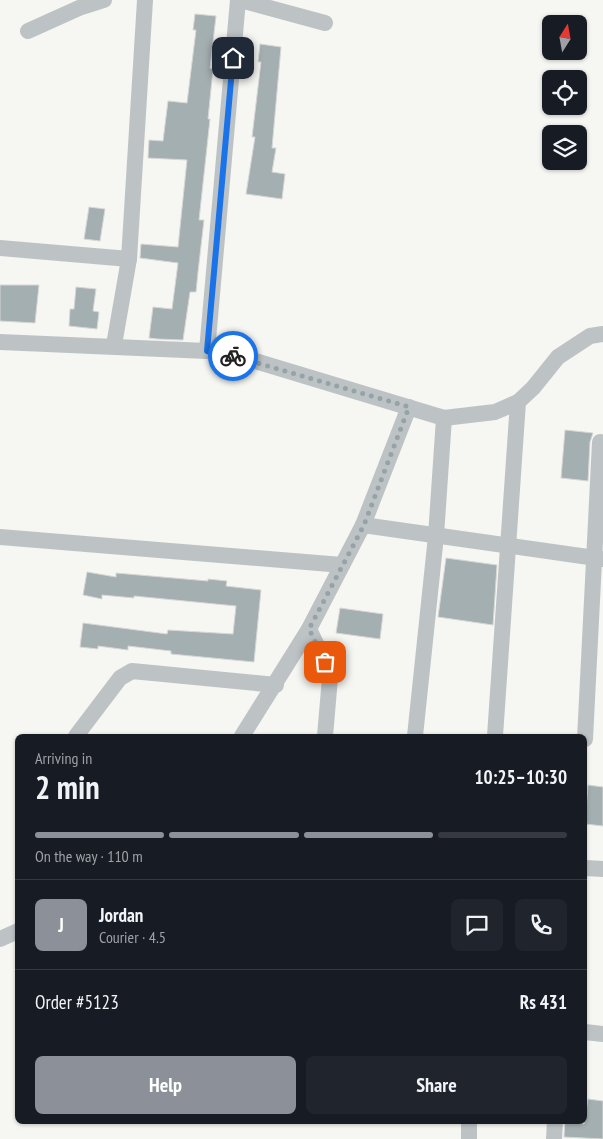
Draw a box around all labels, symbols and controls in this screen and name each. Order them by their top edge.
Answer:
north arrow [542,15,588,60]
map controls [542,15,587,170]
pin [212,37,254,79]
icon: home [219,44,247,72]
button: locate [542,70,587,115]
button: layers [542,125,587,170]
courier [208,331,258,381]
icon: bike [219,342,247,370]
pin [304,641,346,683]
icon: bag [311,648,339,676]
text: Arriving in [35,748,92,768]
text: 10:25–10:30 [474,765,567,789]
text: 2 min [35,766,100,808]
text: On the way · 110 m [35,846,143,866]
button: chat [451,899,503,951]
button: phone [515,899,567,951]
text: Jordan [99,903,143,927]
text: J [58,913,64,937]
text: Courier · 4.5 [99,927,166,947]
text: Order #5123 [35,990,119,1014]
text: Rs 431 [520,990,567,1014]
button: Help [35,1056,296,1114]
button: Share [306,1056,567,1114]

